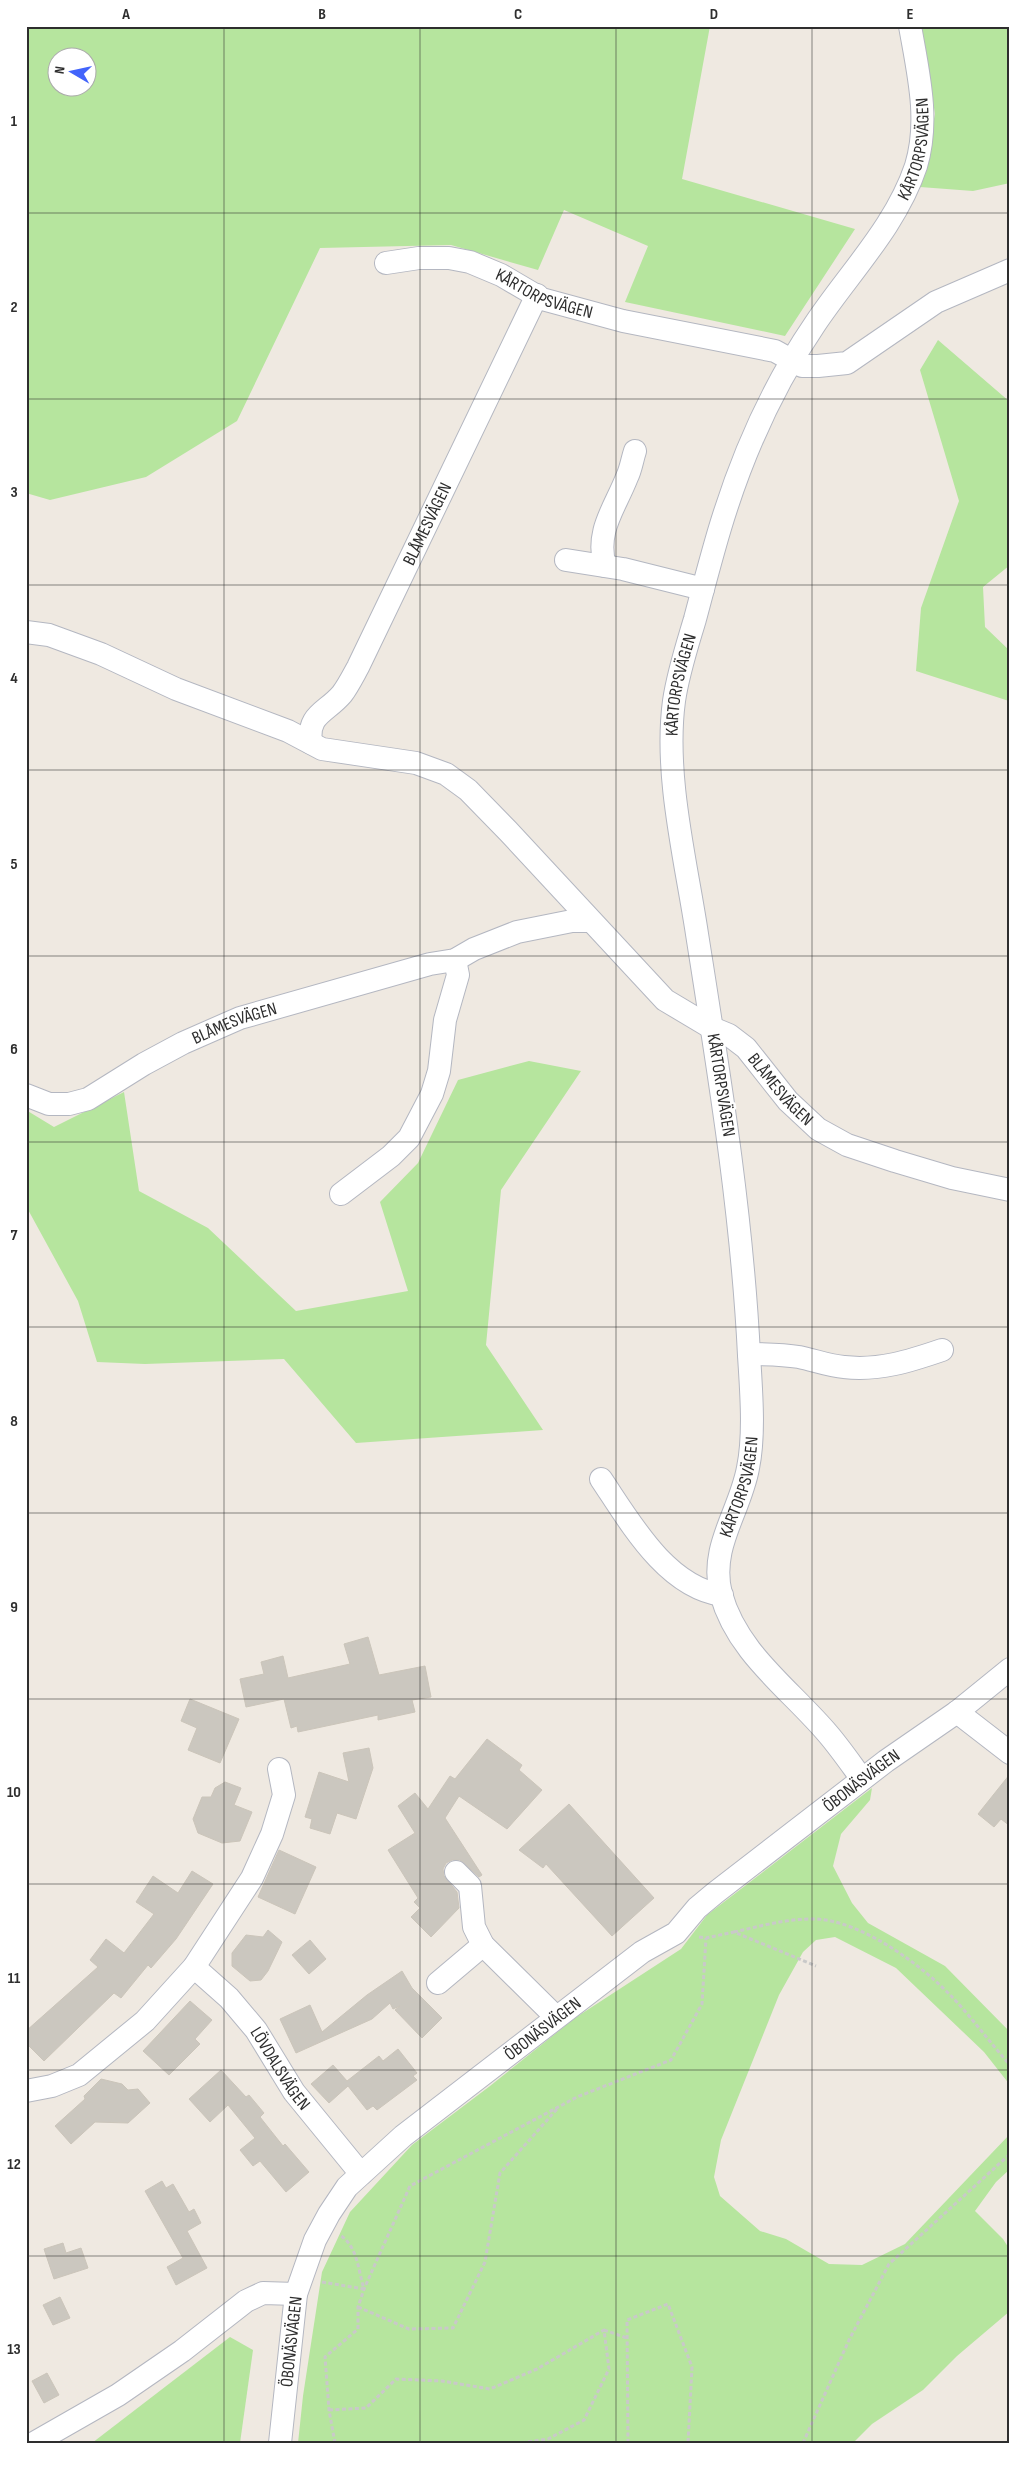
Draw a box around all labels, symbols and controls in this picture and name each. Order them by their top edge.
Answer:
text: A [121,5,130,24]
text: B [318,5,326,24]
text: C [514,5,522,24]
text: D [710,5,718,24]
text: E [907,5,914,24]
north arrow [48,48,98,98]
text: N [51,65,69,75]
street label: KÅRTORPSVÄGEN [893,97,933,203]
text: 1 [11,112,18,131]
street label: KÅRTORPSVÄGEN [493,264,595,323]
text: 2 [10,298,18,317]
street label: BLÅMESVÄGEN [398,479,456,568]
text: 3 [10,483,18,502]
street label: KÅRTORPSVÄGEN [661,631,701,736]
text: 4 [10,669,18,688]
text: 5 [10,855,18,874]
street label: BLÅMESVÄGEN [189,998,279,1048]
street label: KÅRTORPSVÄGEN [702,1032,740,1138]
text: 6 [10,1040,18,1059]
street label: BLÅMESVÄGEN [744,1049,818,1130]
text: 7 [11,1226,18,1245]
text: 8 [10,1412,18,1431]
street label: KÅRTORPSVÄGEN [715,1436,762,1540]
text: 9 [10,1598,18,1617]
street label: ÖBONÄSVÄGEN [819,1744,904,1816]
text: 10 [7,1783,21,1802]
text: 11 [8,1969,21,1988]
street label: ÖBONÄSVÄGEN [500,1992,585,2065]
street label: LÖVDALSVÄGEN [246,2023,315,2114]
text: 12 [7,2155,21,2174]
street label: ÖBONÄSVÄGEN [276,2295,306,2388]
text: 13 [7,2340,21,2359]

